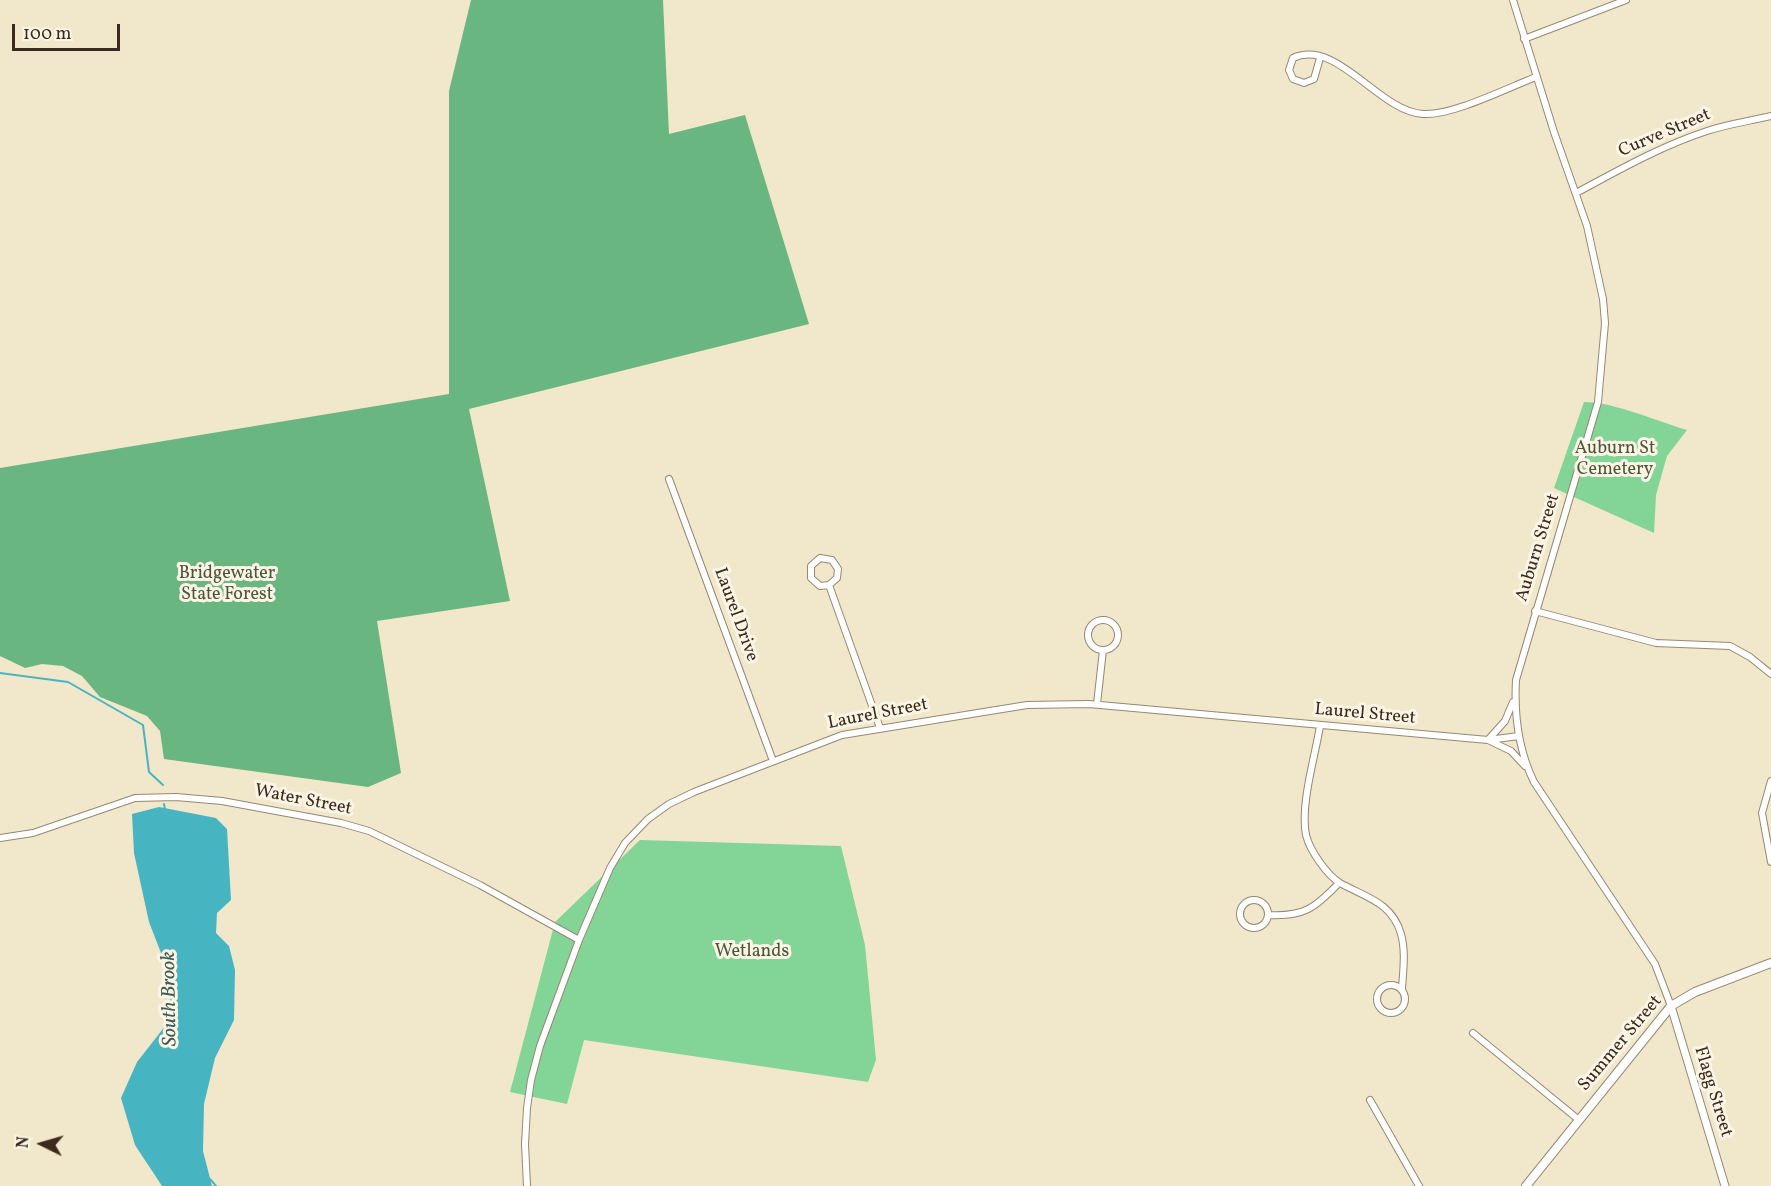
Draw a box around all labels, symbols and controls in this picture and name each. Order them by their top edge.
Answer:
scale bar [15,12,123,50]
text: 100 m [23,22,72,47]
street label: Curve Street [1616,105,1714,163]
park label: Auburn St Cemetery [1575,439,1655,482]
street label: Auburn Street [1512,492,1566,604]
park label: Bridgewater State Forest [179,564,275,606]
street label: Laurel Drive [708,565,762,665]
street label: Laurel Street [826,695,930,735]
street label: Laurel Street [1314,700,1416,730]
street label: Water Street [253,781,353,821]
park label: Wetlands [715,942,789,964]
water label: South Brook [158,951,184,1047]
street label: Summer Street [1575,992,1667,1096]
street label: Flagg Street [1688,1044,1736,1140]
north arrow [12,1114,72,1174]
text: N [13,1136,36,1149]

